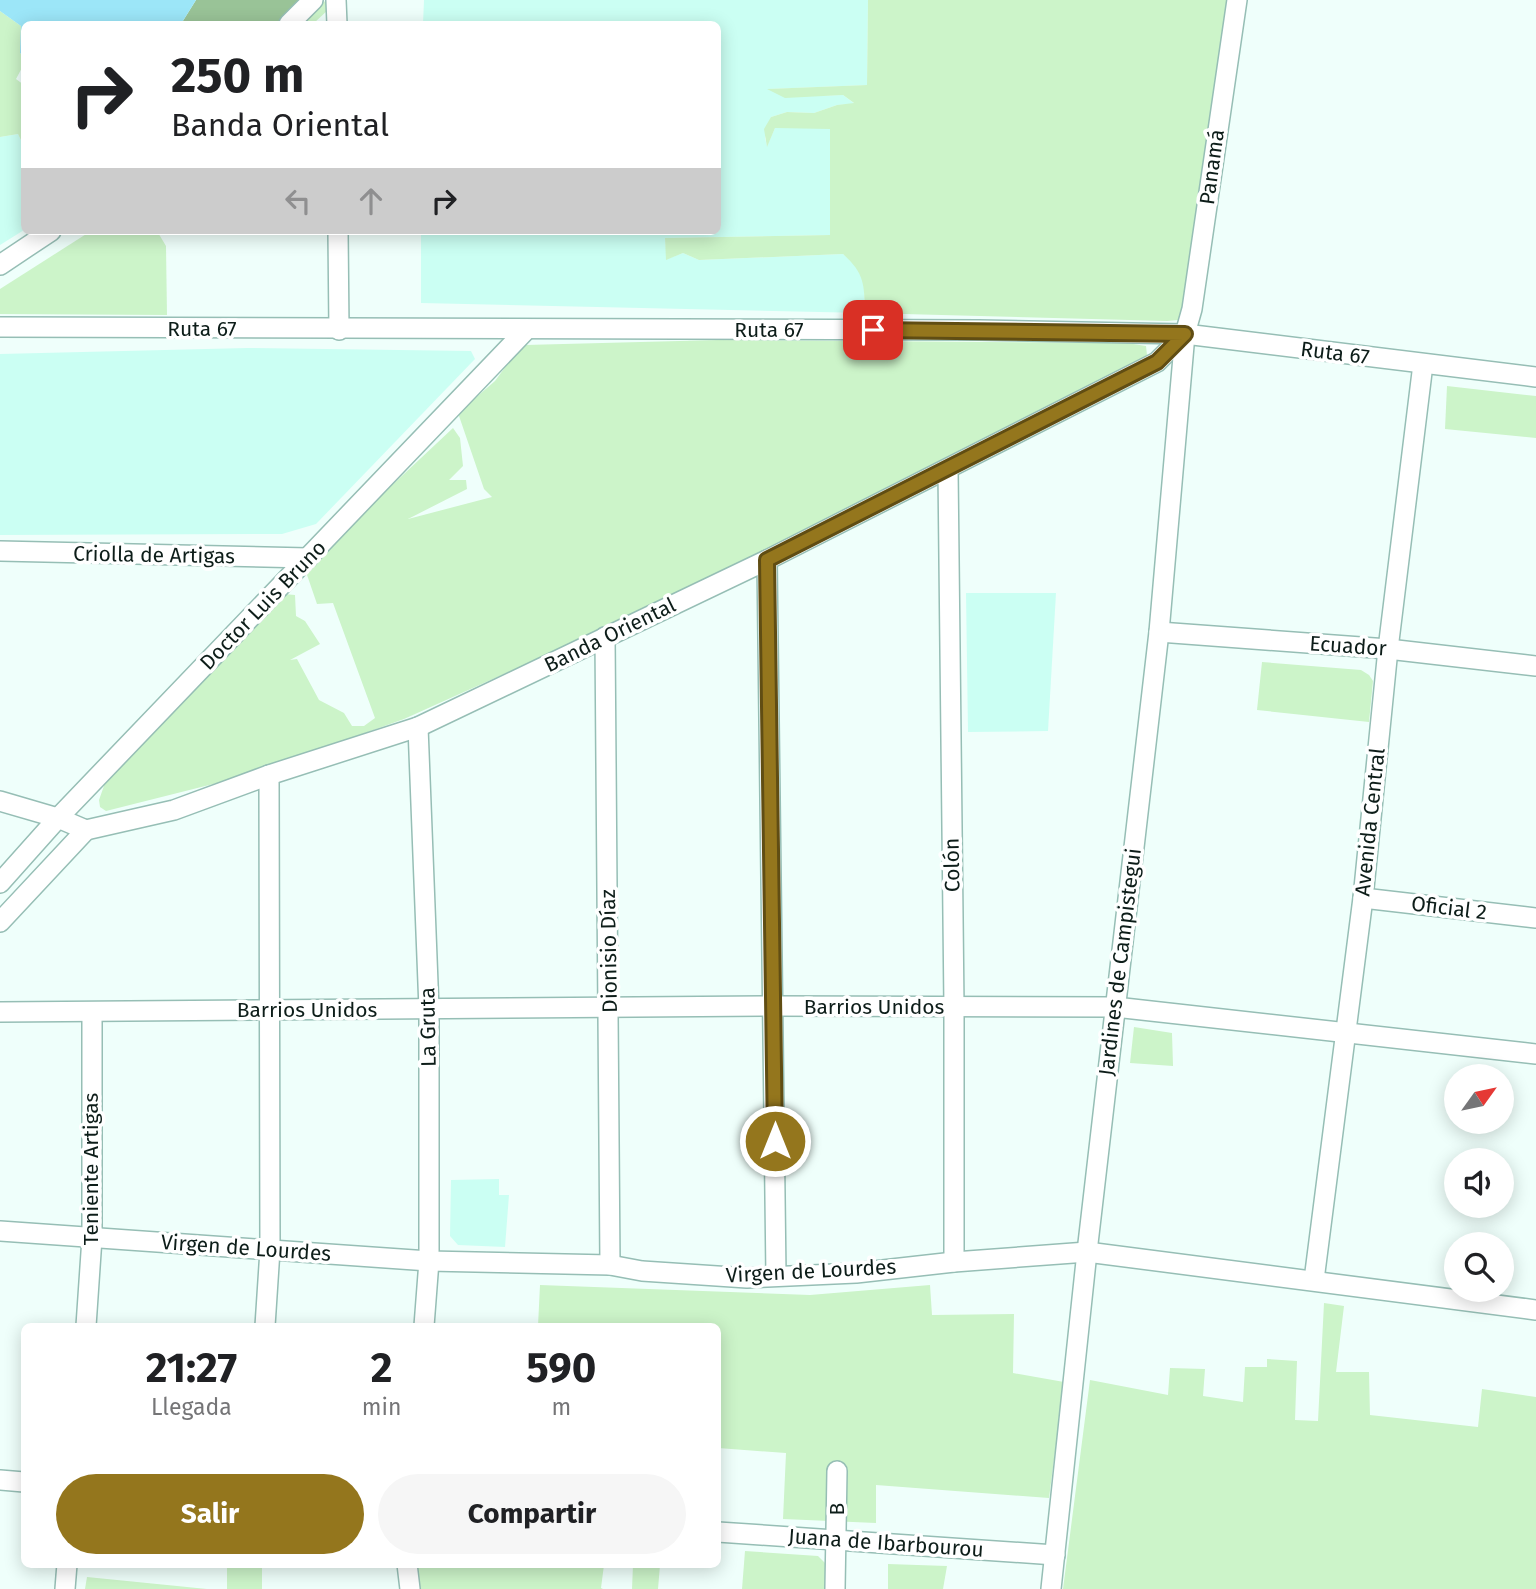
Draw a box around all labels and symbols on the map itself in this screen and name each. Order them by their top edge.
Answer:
street label: Panamá [1194,128,1230,206]
pin [843,300,903,360]
street label: Ruta 67 [167,316,237,342]
street label: Ruta 67 [734,317,804,343]
street label: Ruta 67 [1299,336,1371,370]
street label: Doctor Luis Bruno [194,535,332,675]
street label: Criolla de Artigas [73,541,235,569]
street label: Banda Oriental [540,592,680,678]
street label: Ecuador [1309,630,1387,662]
street label: Avenida Central [1349,747,1391,897]
street label: Colón [939,838,965,892]
street label: Jardines de Campistegui [1093,847,1147,1077]
street label: Dionisio Díaz [595,889,623,1013]
street label: Oficial 2 [1410,890,1488,926]
street label: La Gruta [414,987,442,1067]
street label: Barrios Unidos [804,994,945,1020]
street label: Barrios Unidos [237,997,378,1023]
north arrow [1444,1064,1514,1134]
street label: Teniente Artigas [78,1093,104,1245]
position arrow [738,1104,812,1178]
street label: Virgen de Lourdes [160,1229,332,1267]
street label: Virgen de Lourdes [725,1254,897,1288]
street label: B [824,1503,850,1515]
street label: Juana de Ibarbourou [787,1523,985,1563]

